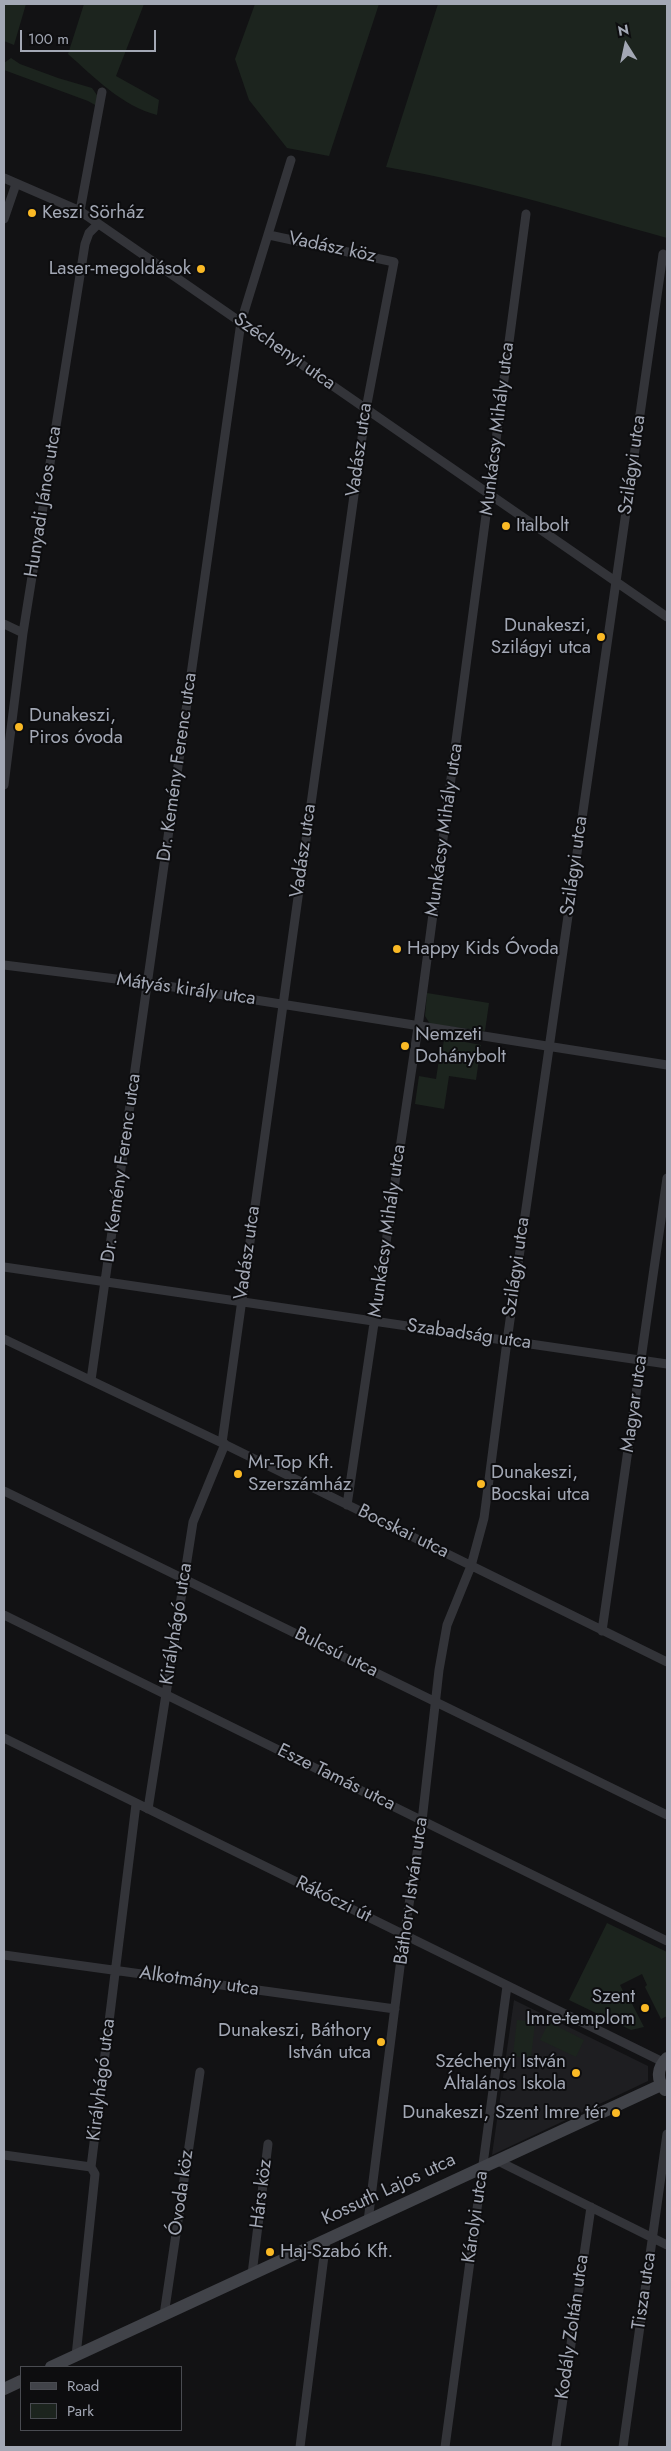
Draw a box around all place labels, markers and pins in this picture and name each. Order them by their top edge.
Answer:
place label: Keszi Sörház [42,202,144,224]
marker: Keszi Sörház [26,207,38,219]
place label: Laser-megoldások [49,258,191,280]
marker: Laser-megoldások [195,263,207,275]
place label: Italbolt [516,515,569,537]
marker: Italbolt [500,520,512,532]
place label: Dunakeszi, Szilágyi utca [491,615,591,659]
marker: Dunakeszi, Szilágyi utca [595,631,607,643]
place label: Dunakeszi, Piros óvoda [29,705,123,749]
marker: Dunakeszi, Piros óvoda [13,721,25,733]
place label: Happy Kids Óvoda [407,938,559,960]
marker: Happy Kids Óvoda [391,943,403,955]
place label: Nemzeti Dohánybolt [415,1024,506,1068]
marker: Nemzeti Dohánybolt [399,1040,411,1052]
place label: Mr-Top Kft. Szerszámház [248,1452,352,1496]
place label: Dunakeszi, Bocskai utca [491,1462,590,1506]
marker: Mr-Top Kft. Szerszámház [232,1468,244,1480]
marker: Dunakeszi, Bocskai utca [475,1478,487,1490]
place label: Szent Imre-templom [526,1986,635,2030]
marker: Szent Imre-templom [639,2002,651,2014]
place label: Dunakeszi, Báthory István utca [218,2020,371,2064]
marker: Dunakeszi, Báthory István utca [375,2036,387,2048]
place label: Széchenyi István Általános Iskola [435,2051,566,2095]
marker: Széchenyi István Általános Iskola [570,2067,582,2079]
place label: Dunakeszi, Szent Imre tér [402,2102,606,2124]
marker: Dunakeszi, Szent Imre tér [610,2107,622,2119]
place label: Haj-Szabó Kft. [280,2241,393,2263]
marker: Haj-Szabó Kft. [264,2246,276,2258]

